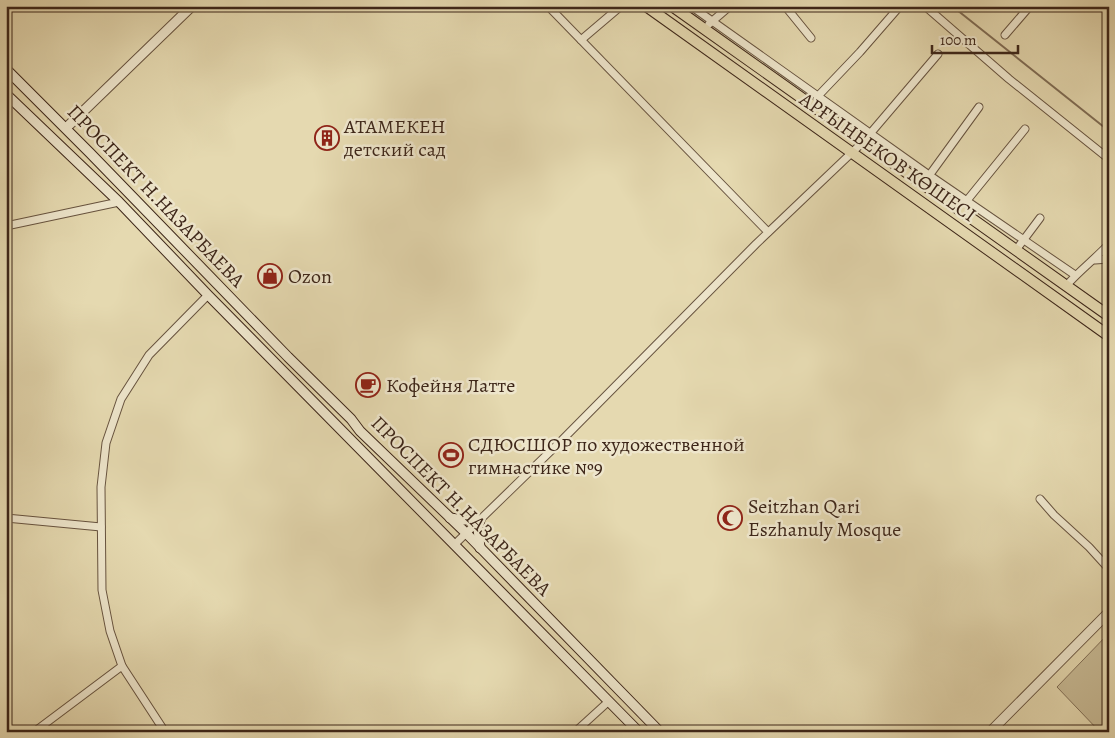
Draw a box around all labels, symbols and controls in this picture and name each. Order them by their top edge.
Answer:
scale bar [932,22,1019,54]
text: 100 m [940,30,977,50]
street label: АРҒЫНБЕКОВ КӨШЕСІ [794,85,982,228]
street label: ПРОСПЕКТ Н.НАЗАРБАЕВА [61,99,251,294]
place label: АТАМЕКЕН детский сад [343,113,446,163]
building icon: АТАМЕКЕН детский сад [314,125,340,151]
shop icon: Ozon [257,263,283,289]
place label: Ozon [288,263,332,290]
cafe icon: Кофейня Латте [355,372,381,398]
place label: Кофейня Латте [386,372,515,399]
street label: ПРОСПЕКТ Н.НАЗАРБАЕВА [365,410,557,602]
place label: СДЮСШОР по художественной гимнастике №9 [468,431,745,481]
sports icon: СДЮСШОР по художественной гимнастике №9 [438,442,464,468]
place label: Seitzhan Qari Eszhanuly Mosque [748,493,901,543]
mosque icon: Seitzhan Qari Eszhanuly Mosque [717,505,743,531]

